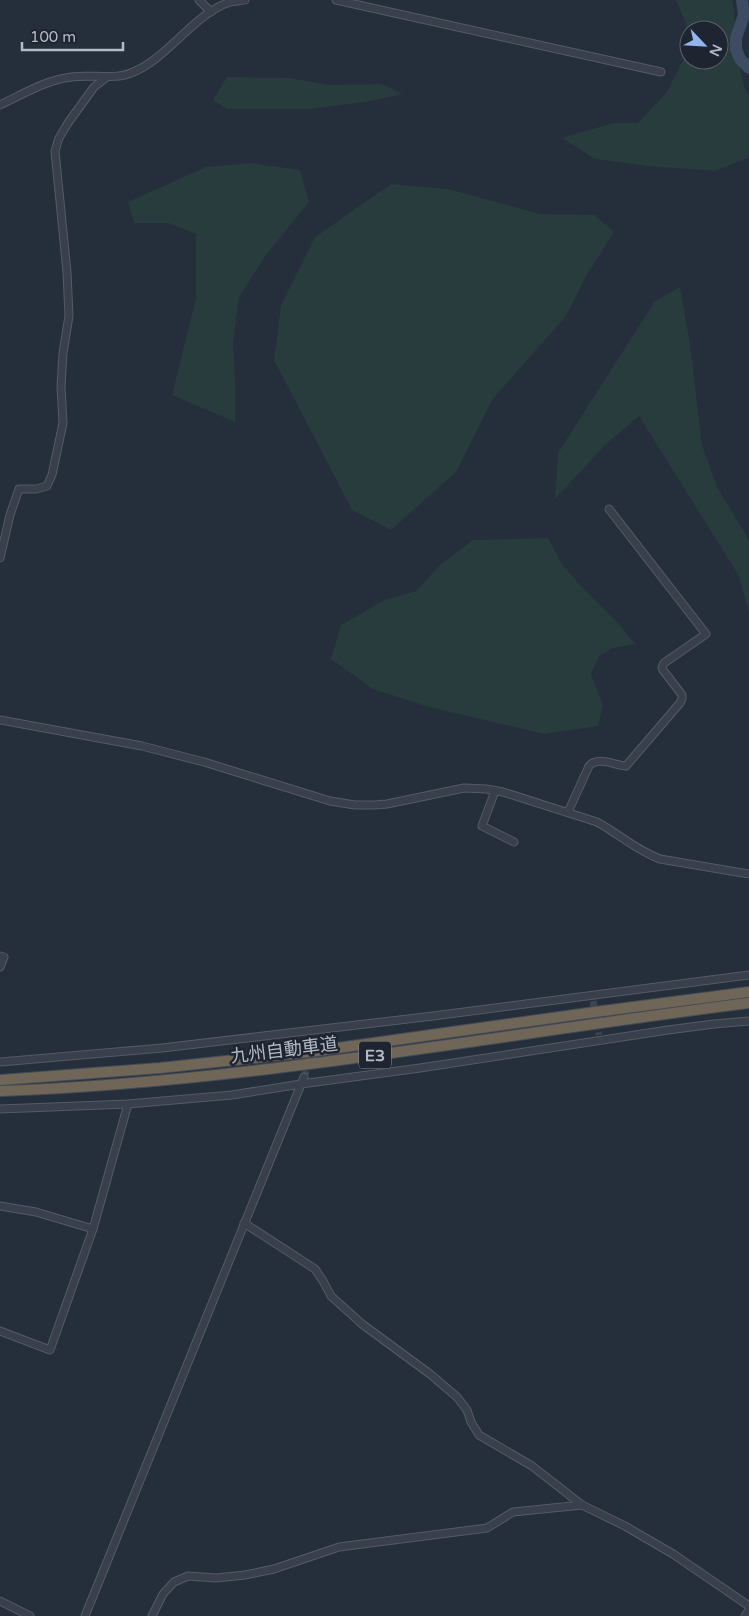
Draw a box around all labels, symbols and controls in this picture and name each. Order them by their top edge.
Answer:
scale bar [22,20,124,52]
north arrow [679,20,729,70]
text: 100 m [30,28,76,46]
text: N [705,42,725,59]
street label: 九州自動車道 [229,1033,339,1067]
road number: E3 [359,1042,391,1068]

